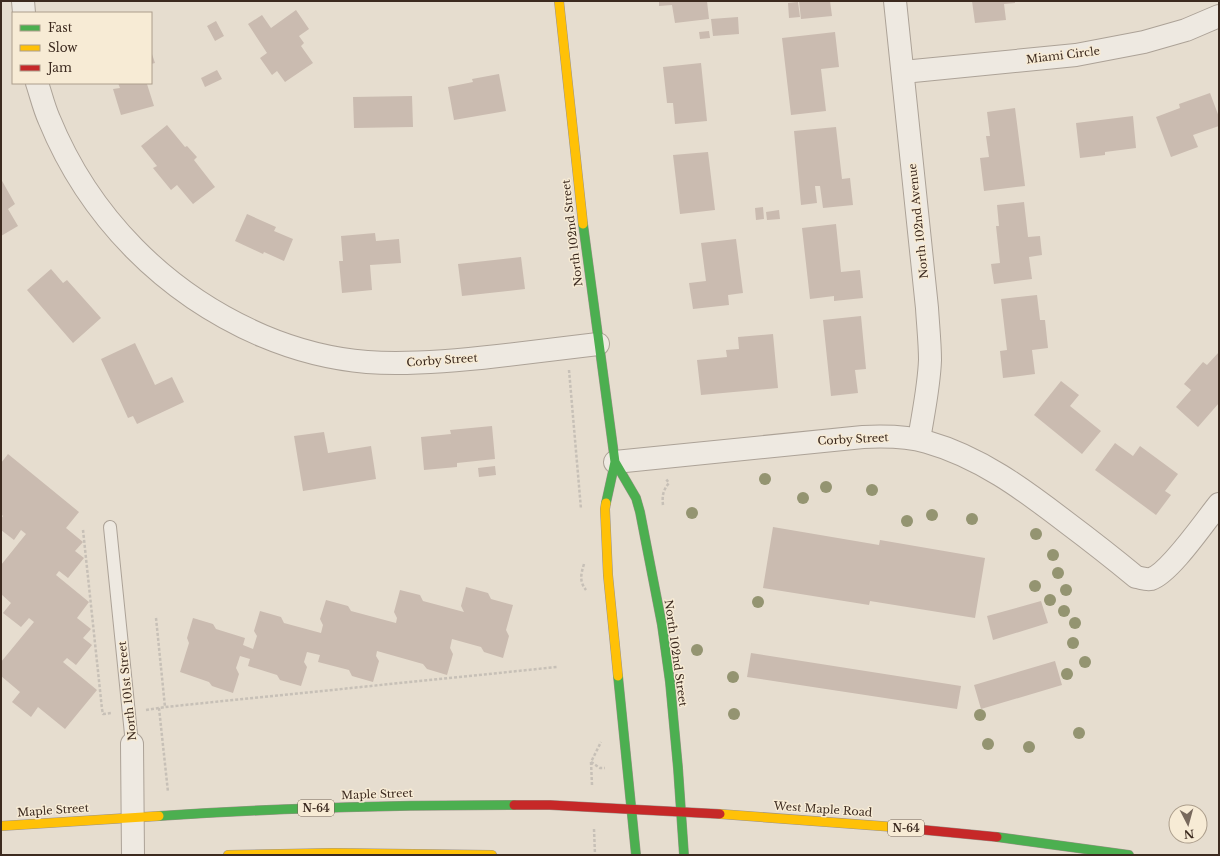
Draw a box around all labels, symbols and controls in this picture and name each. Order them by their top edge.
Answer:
legend [12,12,152,84]
text: Fast [48,20,73,35]
text: Slow [48,40,78,55]
street label: Miami Circle [1025,44,1101,66]
text: Jam [46,60,72,75]
street label: North 102nd Avenue [905,163,931,279]
street label: North 102nd Street [558,178,586,287]
street label: Corby Street [406,350,479,369]
street label: Corby Street [817,430,890,448]
street label: North 102nd Street [662,599,691,708]
street label: North 101st Street [115,640,139,741]
street label: Maple Street [341,786,414,802]
street label: West Maple Road [772,799,873,819]
street label: Maple Street [17,800,90,819]
road number: N-64 [298,800,334,816]
north arrow [1168,804,1208,844]
road number: N-64 [888,820,924,836]
text: N [1183,826,1195,842]

